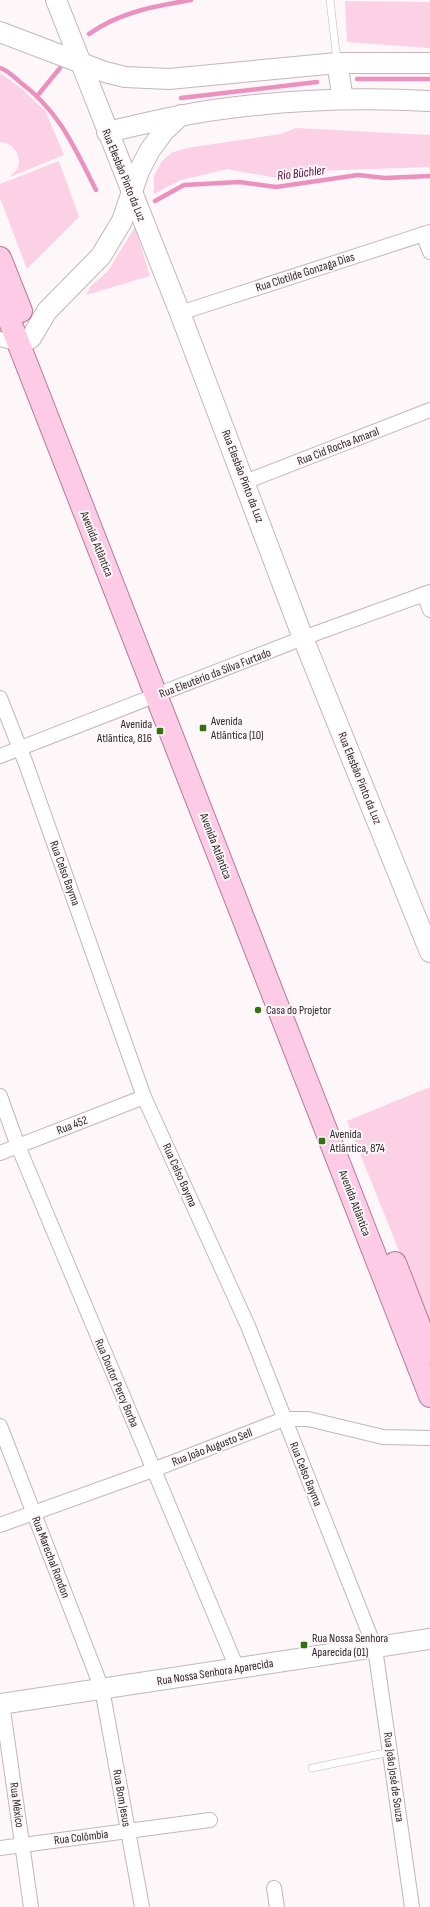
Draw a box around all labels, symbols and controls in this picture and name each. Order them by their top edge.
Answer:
street label: Rua Elesbão Pinto da Luz [98,127,149,224]
water label: Rio Büchler [276,162,327,184]
street label: Rua Clotilde Gonzaga Dias [254,249,357,296]
street label: Rua Cid Rocha Amaral [295,424,381,469]
street label: Rua Elesbão Pinto da Luz [218,428,267,525]
street label: Avenida Atlântica [76,508,117,579]
street label: Rua Eleutério da Silva Furtado [157,645,273,702]
place label: Avenida Atlântica (10) [210,714,264,743]
place label: Avenida Atlântica, 816 [96,717,152,746]
marker: Avenida Atlântica (10) [198,723,208,733]
marker: Avenida Atlântica, 816 [155,726,165,736]
street label: Rua Elesbão Pinto da Luz [334,730,385,827]
street label: Avenida Atlântica [196,810,235,882]
street label: Rua Celso Bayma [46,839,83,908]
place label: Casa do Projetor [266,1003,332,1018]
marker: Casa do Projetor [253,1005,263,1015]
street label: Rua 452 [55,1113,90,1138]
place label: Avenida Atlântica, 874 [329,1127,385,1156]
marker: Avenida Atlântica, 874 [317,1136,327,1146]
street label: Rua Celso Bayma [159,1141,200,1210]
street label: Avenida Atlântica [335,1167,374,1239]
street label: Rua Doutor Percy Borba [91,1337,142,1430]
street label: Rua João Augusto Sell [170,1425,255,1470]
street label: Rua Celso Bayma [286,1440,325,1509]
street label: Rua Marechal Rondon [28,1514,73,1600]
place label: Rua Nossa Senhora Aparecida (01) [311,1631,389,1660]
marker: Rua Nossa Senhora Aparecida (01) [299,1640,309,1650]
street label: Rua Nossa Senhora Aparecida [156,1656,275,1689]
street label: Rua João José de Souza [380,1731,407,1823]
street label: Rua Bom Jesus [109,1768,134,1828]
street label: Rua México [6,1782,27,1829]
street label: Rua Colômbia [53,1827,109,1848]

